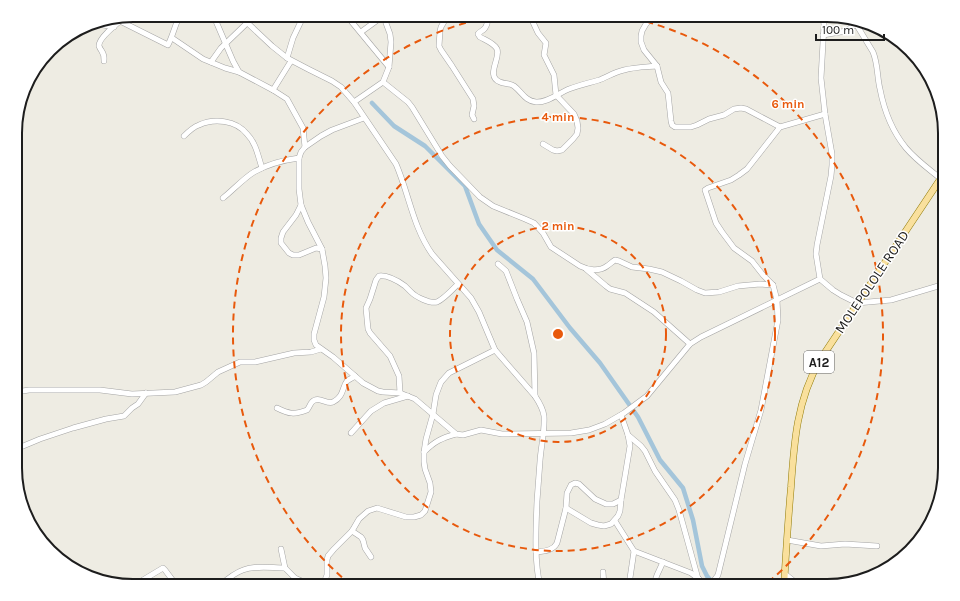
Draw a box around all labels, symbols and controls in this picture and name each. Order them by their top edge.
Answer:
scale bar [816,16,884,42]
text: 100 m [822,23,854,37]
text: 6 min [771,97,805,111]
text: 4 min [542,110,574,124]
text: 2 min [541,219,575,233]
street label: MOLEPOLOLE ROAD [831,227,913,337]
centre of rings [551,327,565,341]
road number: A12 [804,351,834,373]

